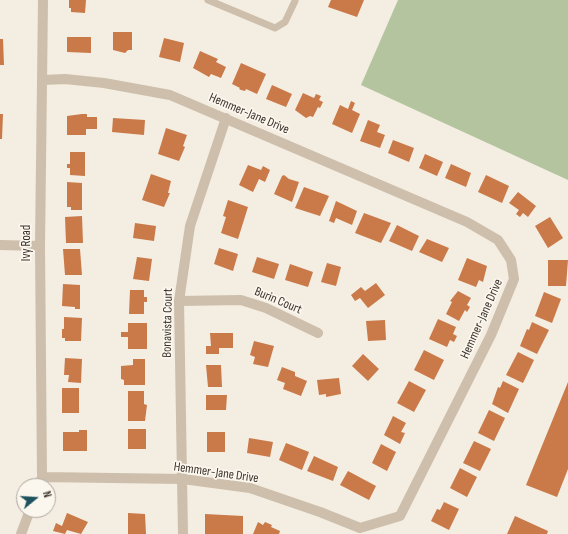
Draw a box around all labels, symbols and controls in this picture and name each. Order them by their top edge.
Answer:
street label: Hemmer-Jane Drive [207,90,291,138]
street label: Ivy Road [19,225,35,261]
street label: Hemmer-Jane Drive [457,277,507,361]
street label: Burin Court [252,284,304,318]
street label: Bonavista Court [160,288,176,358]
street label: Hemmer-Jane Drive [173,459,259,487]
north arrow [16,478,56,518]
text: N [40,490,54,499]

